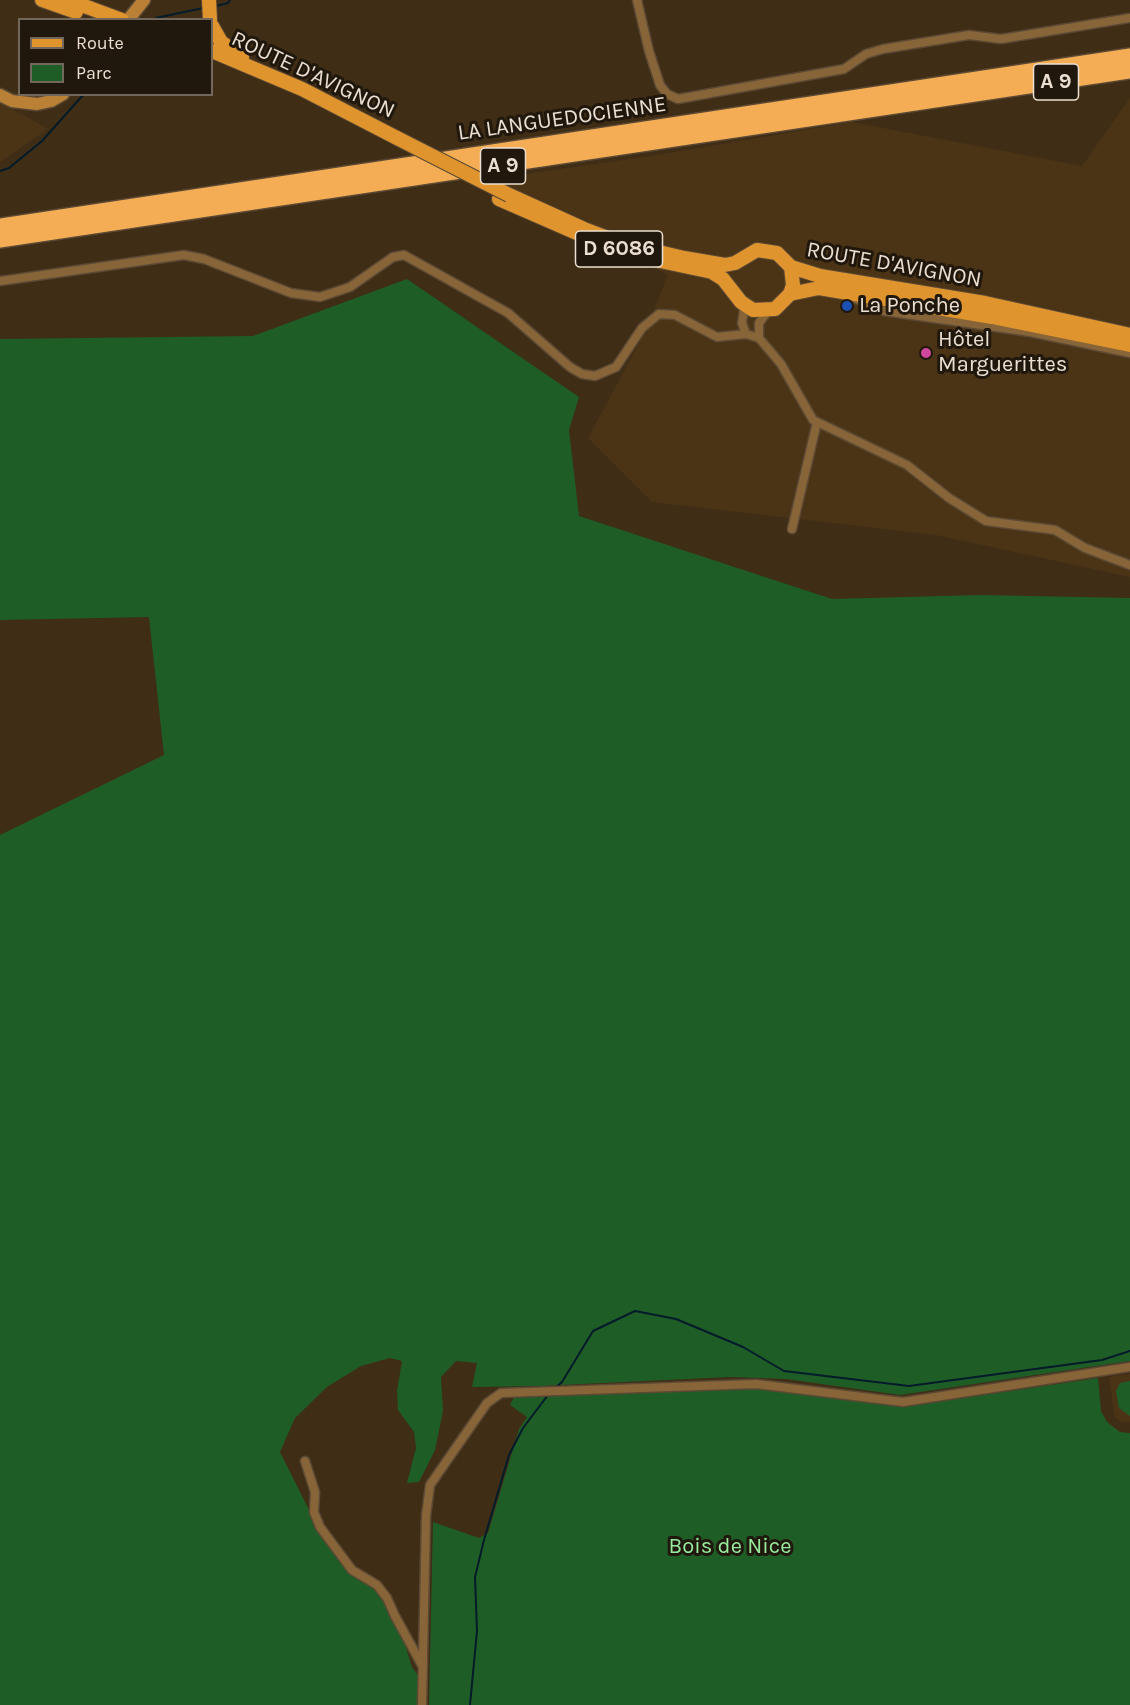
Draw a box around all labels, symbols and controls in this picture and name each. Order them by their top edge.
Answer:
legend [18,18,213,96]
street label: ROUTE D'AVIGNON [227,26,399,124]
text: Route [76,32,124,54]
text: Parc [76,62,112,84]
road number: A 9 [1034,64,1078,100]
street label: LA LANGUEDOCIENNE [456,91,668,147]
road number: A 9 [480,148,526,184]
road number: D 6086 [576,231,662,267]
street label: ROUTE D'AVIGNON [804,237,984,293]
place label: La Ponche [859,293,960,319]
marker: La Ponche [840,299,854,313]
place label: Hôtel Marguerittes [938,327,1067,378]
marker: Hôtel Marguerittes [919,346,933,360]
park label: Bois de Nice [669,1534,791,1560]

